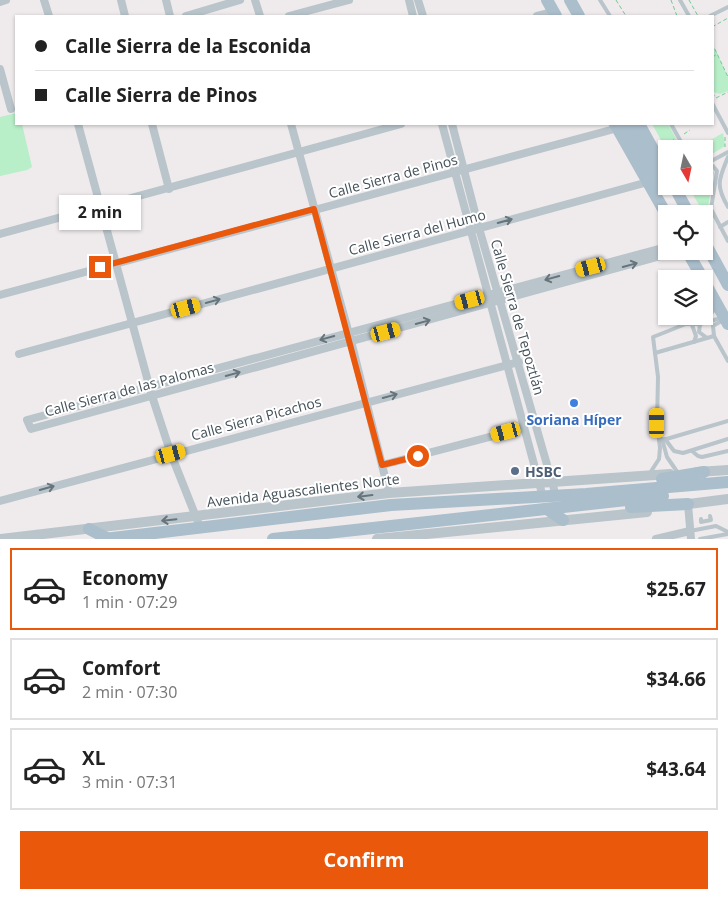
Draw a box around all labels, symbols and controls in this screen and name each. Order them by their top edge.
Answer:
text: Calle Sierra de la Esconida [65,33,311,59]
text: Calle Sierra de Pinos [65,82,257,108]
north arrow [658,140,712,195]
map controls [658,140,713,325]
street label: Calle Sierra de Pinos [326,150,460,202]
callout: 2 min [59,194,141,230]
text: 2 min [78,201,122,223]
street label: Calle Sierra del Humo [346,205,488,259]
button: locate [658,205,713,260]
one-way arrow [496,216,512,225]
street label: Calle Sierra de Tepoztlán [487,237,549,397]
route end [89,256,111,278]
car [574,256,607,278]
one-way arrow [622,259,638,269]
button: layers [658,270,713,325]
one-way arrow [544,274,560,284]
car [453,289,486,311]
one-way arrow [204,295,220,305]
car [169,297,202,319]
one-way arrow [415,316,431,326]
car [369,321,402,343]
one-way arrow [319,333,335,343]
street label: Calle Sierra de las Palomas [42,357,216,421]
one-way arrow [224,369,240,378]
street label: Calle Sierra Picachos [189,391,323,445]
one-way arrow [381,391,397,400]
marker: Soriana Híper [568,397,580,409]
car [649,408,664,438]
place label: Soriana Híper [526,410,622,429]
car [489,421,522,443]
car [154,443,187,465]
route start [407,445,429,467]
place label: HSBC [525,462,562,481]
marker: HSBC [509,465,521,477]
street label: Avenida Aguascalientes Norte [206,469,401,511]
one-way arrow [39,483,55,493]
one-way arrow [358,491,374,501]
one-way arrow [162,516,178,525]
text: Economy [82,565,168,591]
icon: car [22,567,67,612]
text: $25.67 [646,576,706,602]
text: 1 min · 07:29 [82,591,177,613]
text: Comfort [82,655,161,681]
icon: car [22,657,67,702]
text: $34.66 [646,666,706,692]
text: 2 min · 07:30 [82,681,177,703]
text: XL [82,745,105,771]
icon: car [22,747,67,792]
text: $43.64 [646,756,706,782]
text: 3 min · 07:31 [82,771,177,793]
button: Confirm [20,831,708,889]

